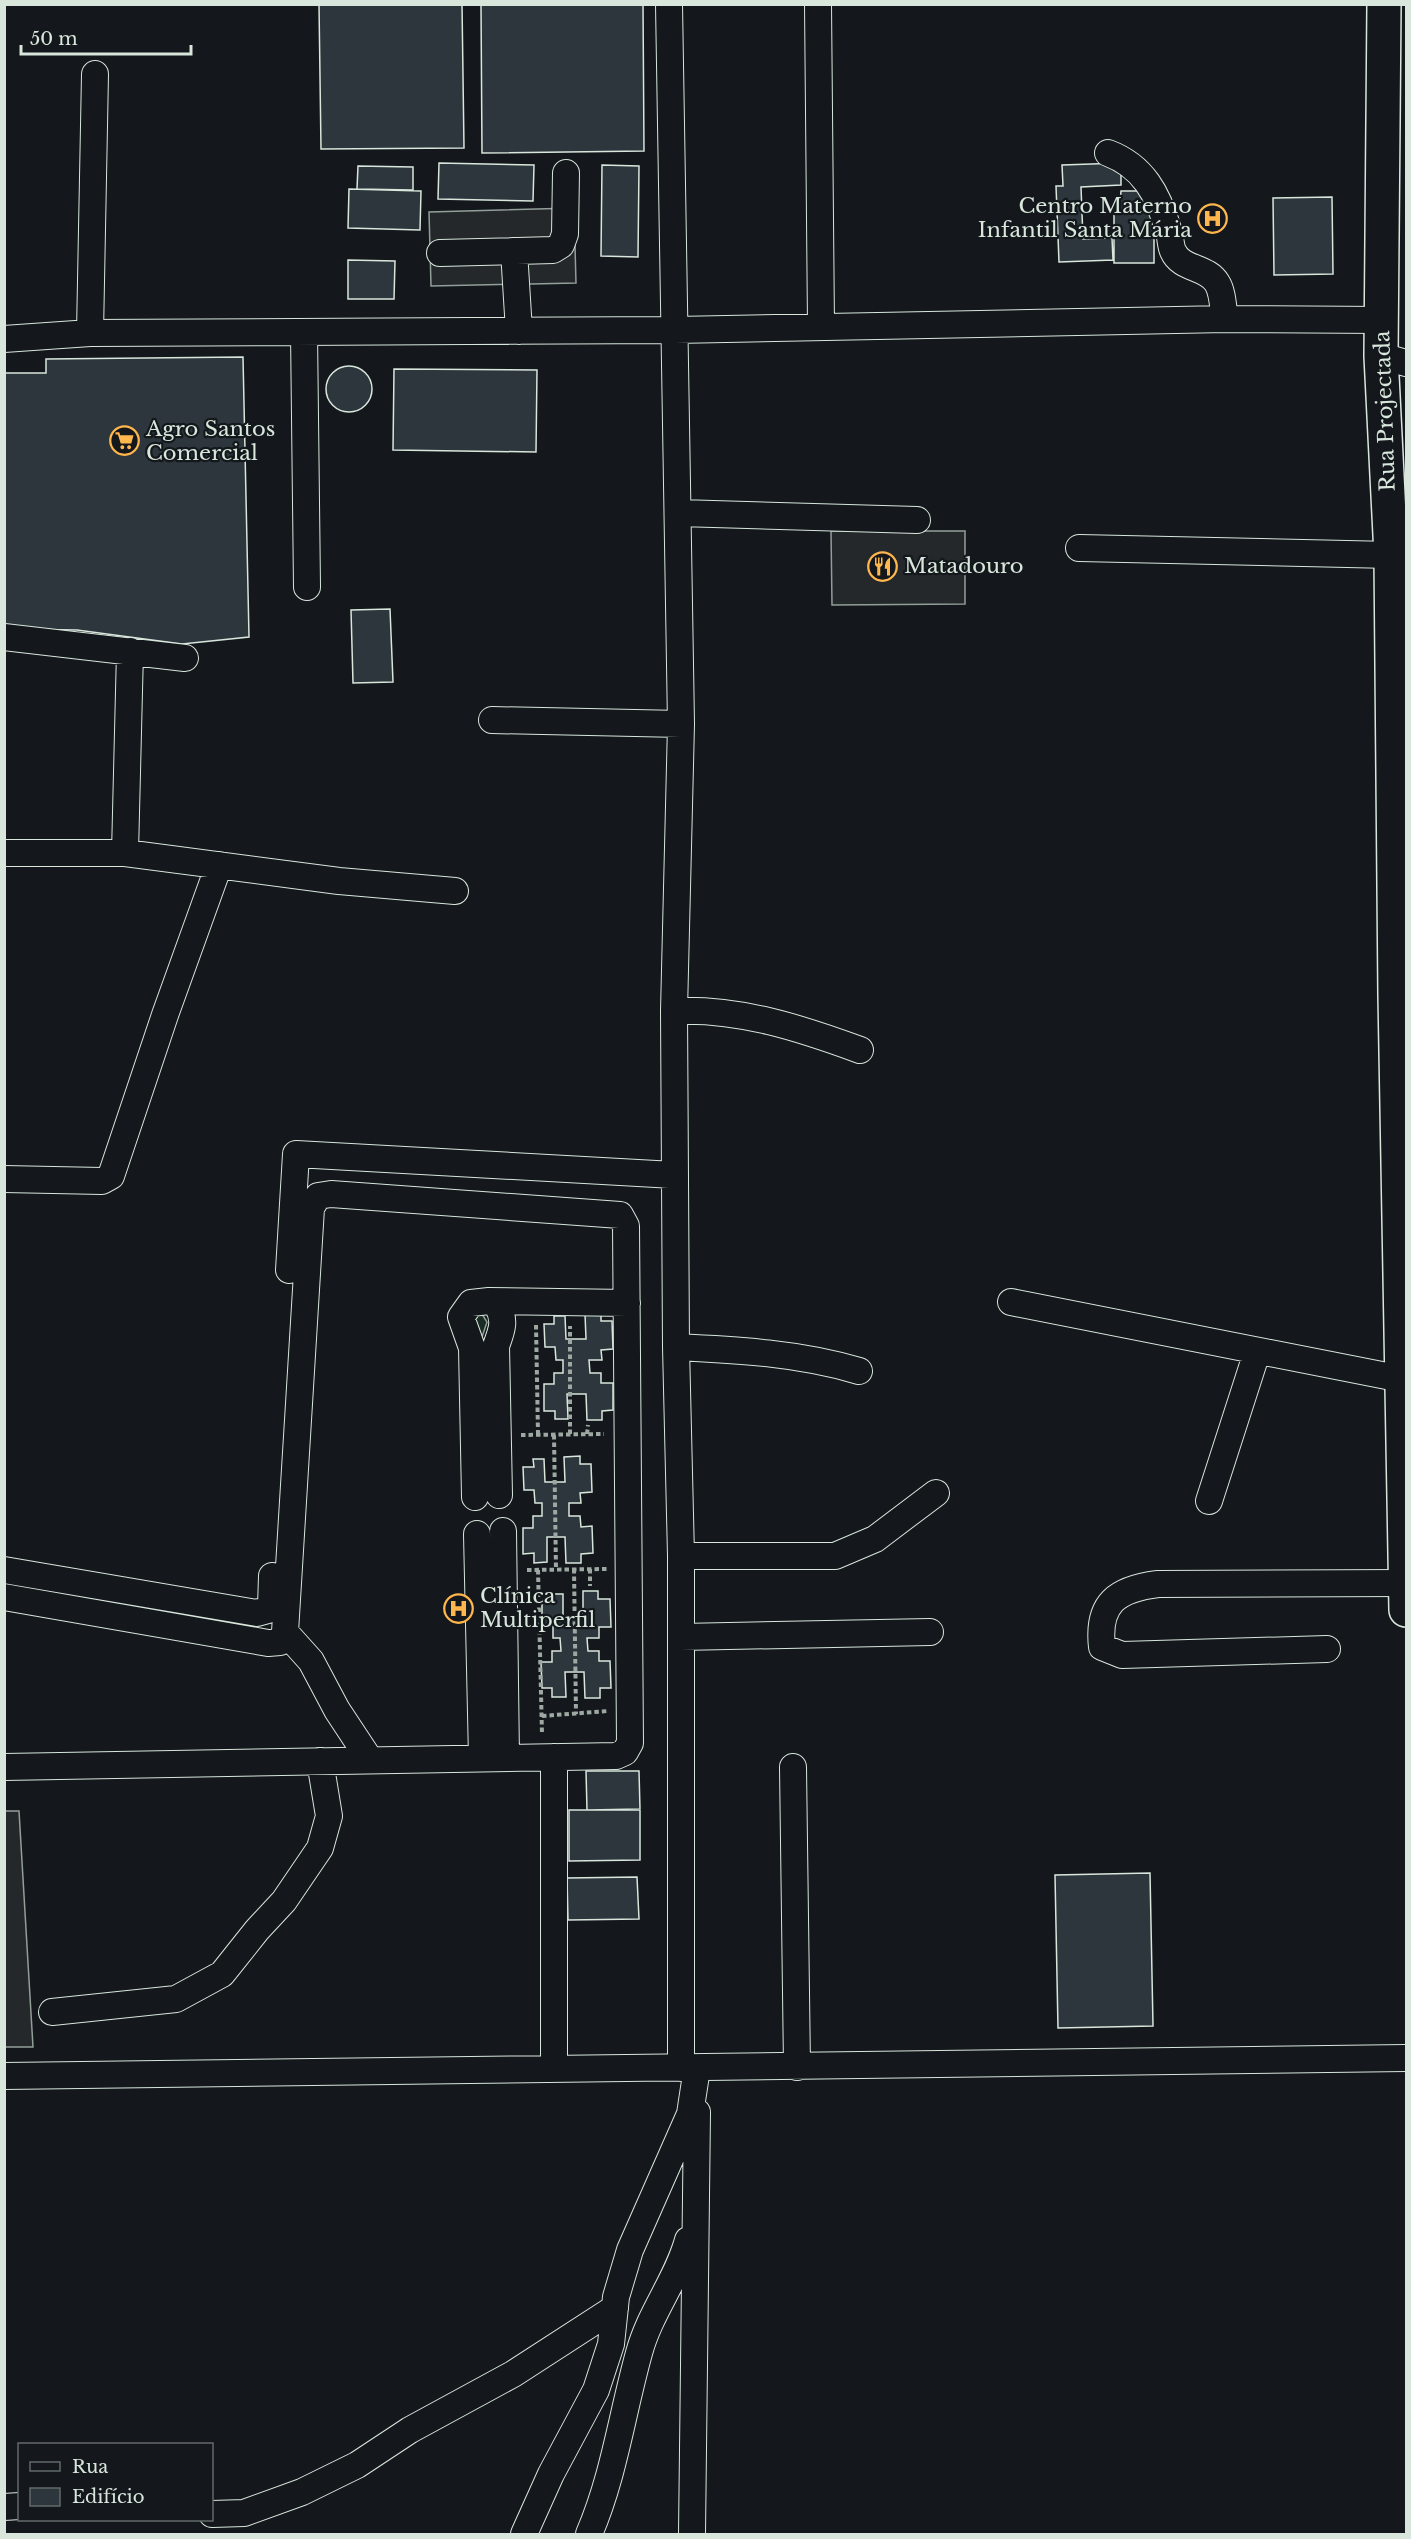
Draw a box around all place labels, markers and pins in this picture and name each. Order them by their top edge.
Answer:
place label: Centro Materno Infantil Santa Mária [978,193,1192,243]
hospital icon: Centro Materno Infantil Santa Mária [1197,202,1229,234]
place label: Agro Santos Comercial [145,416,275,466]
supermarket icon: Agro Santos Comercial [109,425,141,457]
restaurant icon: Matadouro [867,550,899,582]
place label: Matadouro [904,553,1024,579]
place label: Clínica Multiperfil [480,1583,595,1633]
hospital icon: Clínica Multiperfil [443,1592,475,1624]

